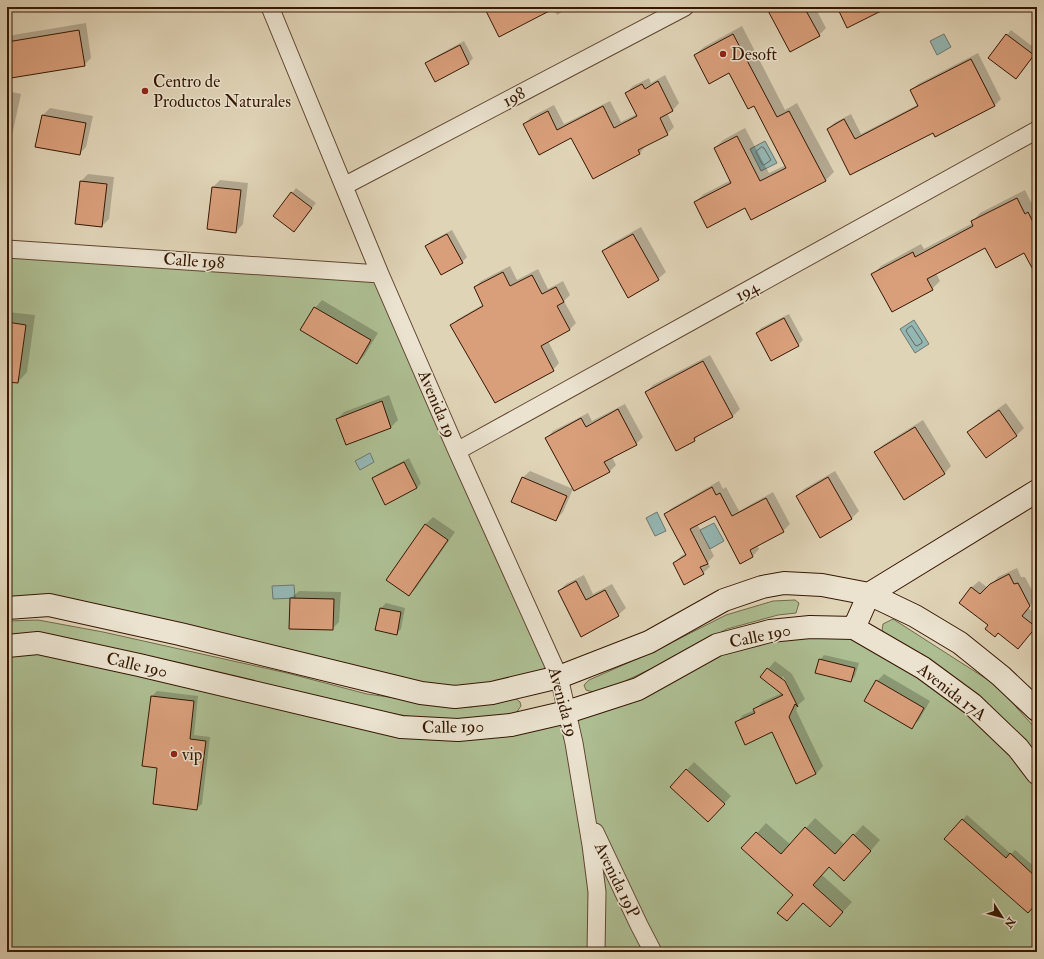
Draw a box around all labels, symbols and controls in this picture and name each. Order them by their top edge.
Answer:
place label: Desoft [731,44,777,65]
marker: Desoft [718,49,728,59]
place label: Centro de Productos Naturales [153,71,291,112]
street label: 198 [499,82,529,112]
marker: Centro de Productos Naturales [140,86,150,96]
street label: Calle 198 [163,248,225,274]
street label: 194 [731,276,763,306]
street label: Avenida 19 [413,366,461,441]
street label: Calle 190 [727,619,793,653]
street label: Calle 190 [104,648,170,682]
street label: Avenida 17A [913,658,991,725]
street label: Avenida 19 [543,664,582,739]
street label: Calle 190 [422,716,484,738]
place label: vip [181,744,203,766]
marker: vip [169,749,179,759]
street label: Avenida 19P [589,838,644,921]
north arrow [982,897,1022,937]
text: N [1001,914,1018,931]

